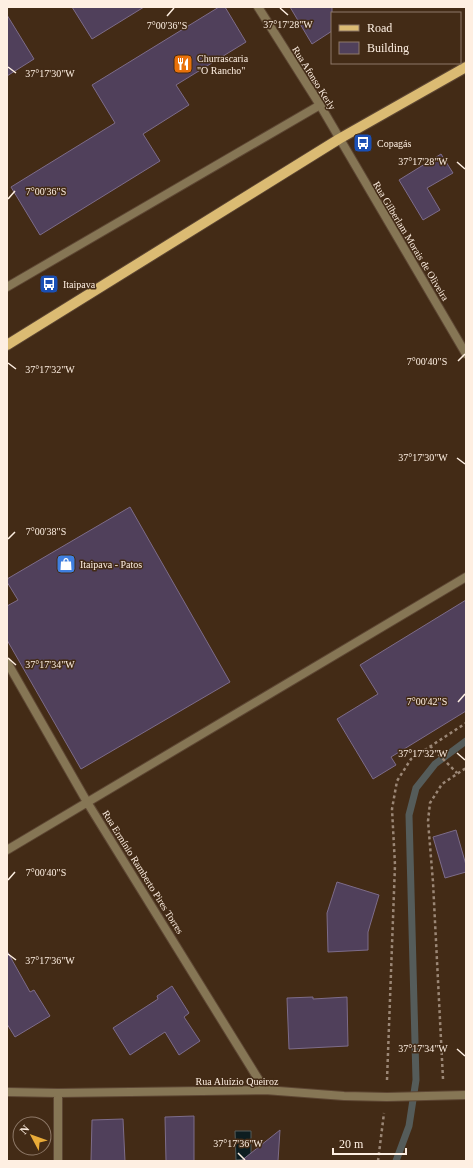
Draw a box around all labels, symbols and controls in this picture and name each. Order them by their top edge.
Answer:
legend [331,12,461,64]
text: 37°17'28"W [263,19,313,30]
text: 7°00'36"S [147,20,187,31]
text: Road [367,21,392,35]
text: Building [367,41,409,55]
street label: Rua Afonso Kerly [290,44,338,112]
restaurant icon: Churrascaria "O Rancho" [172,53,194,75]
place label: Churrascaria "O Rancho" [197,53,249,76]
text: 37°17'30"W [25,68,75,79]
bus stop icon: Copagás [352,132,374,154]
place label: Copagás [377,138,412,149]
text: 37°17'28"W [398,156,448,167]
street label: Rua Gilberlam Morais de Oliveira [371,179,451,303]
text: 7°00'36"S [26,186,66,197]
bus stop icon: Itaipava [38,273,60,295]
place label: Itaipava [63,279,96,290]
text: 7°00'40"S [407,356,447,367]
text: 37°17'32"W [25,364,75,375]
text: 37°17'30"W [398,452,448,463]
text: 7°00'38"S [26,526,66,537]
shop icon: Itaipava - Patos [55,553,77,575]
place label: Itaipava - Patos [80,559,142,570]
text: 37°17'34"W [25,659,75,670]
text: 7°00'42"S [407,696,447,707]
text: 37°17'32"W [398,748,448,759]
street label: Rua Ermínio Ramberto Pires Torres [100,808,186,936]
text: 7°00'40"S [26,867,66,878]
text: 37°17'36"W [25,955,75,966]
text: 37°17'34"W [398,1043,448,1054]
street label: Rua Aluízio Queiroz [196,1076,279,1087]
north arrow [12,1116,52,1156]
text: N [17,1122,32,1136]
scale bar [333,1130,406,1156]
text: 20 m [339,1137,364,1151]
text: 37°17'36"W [213,1138,263,1149]

